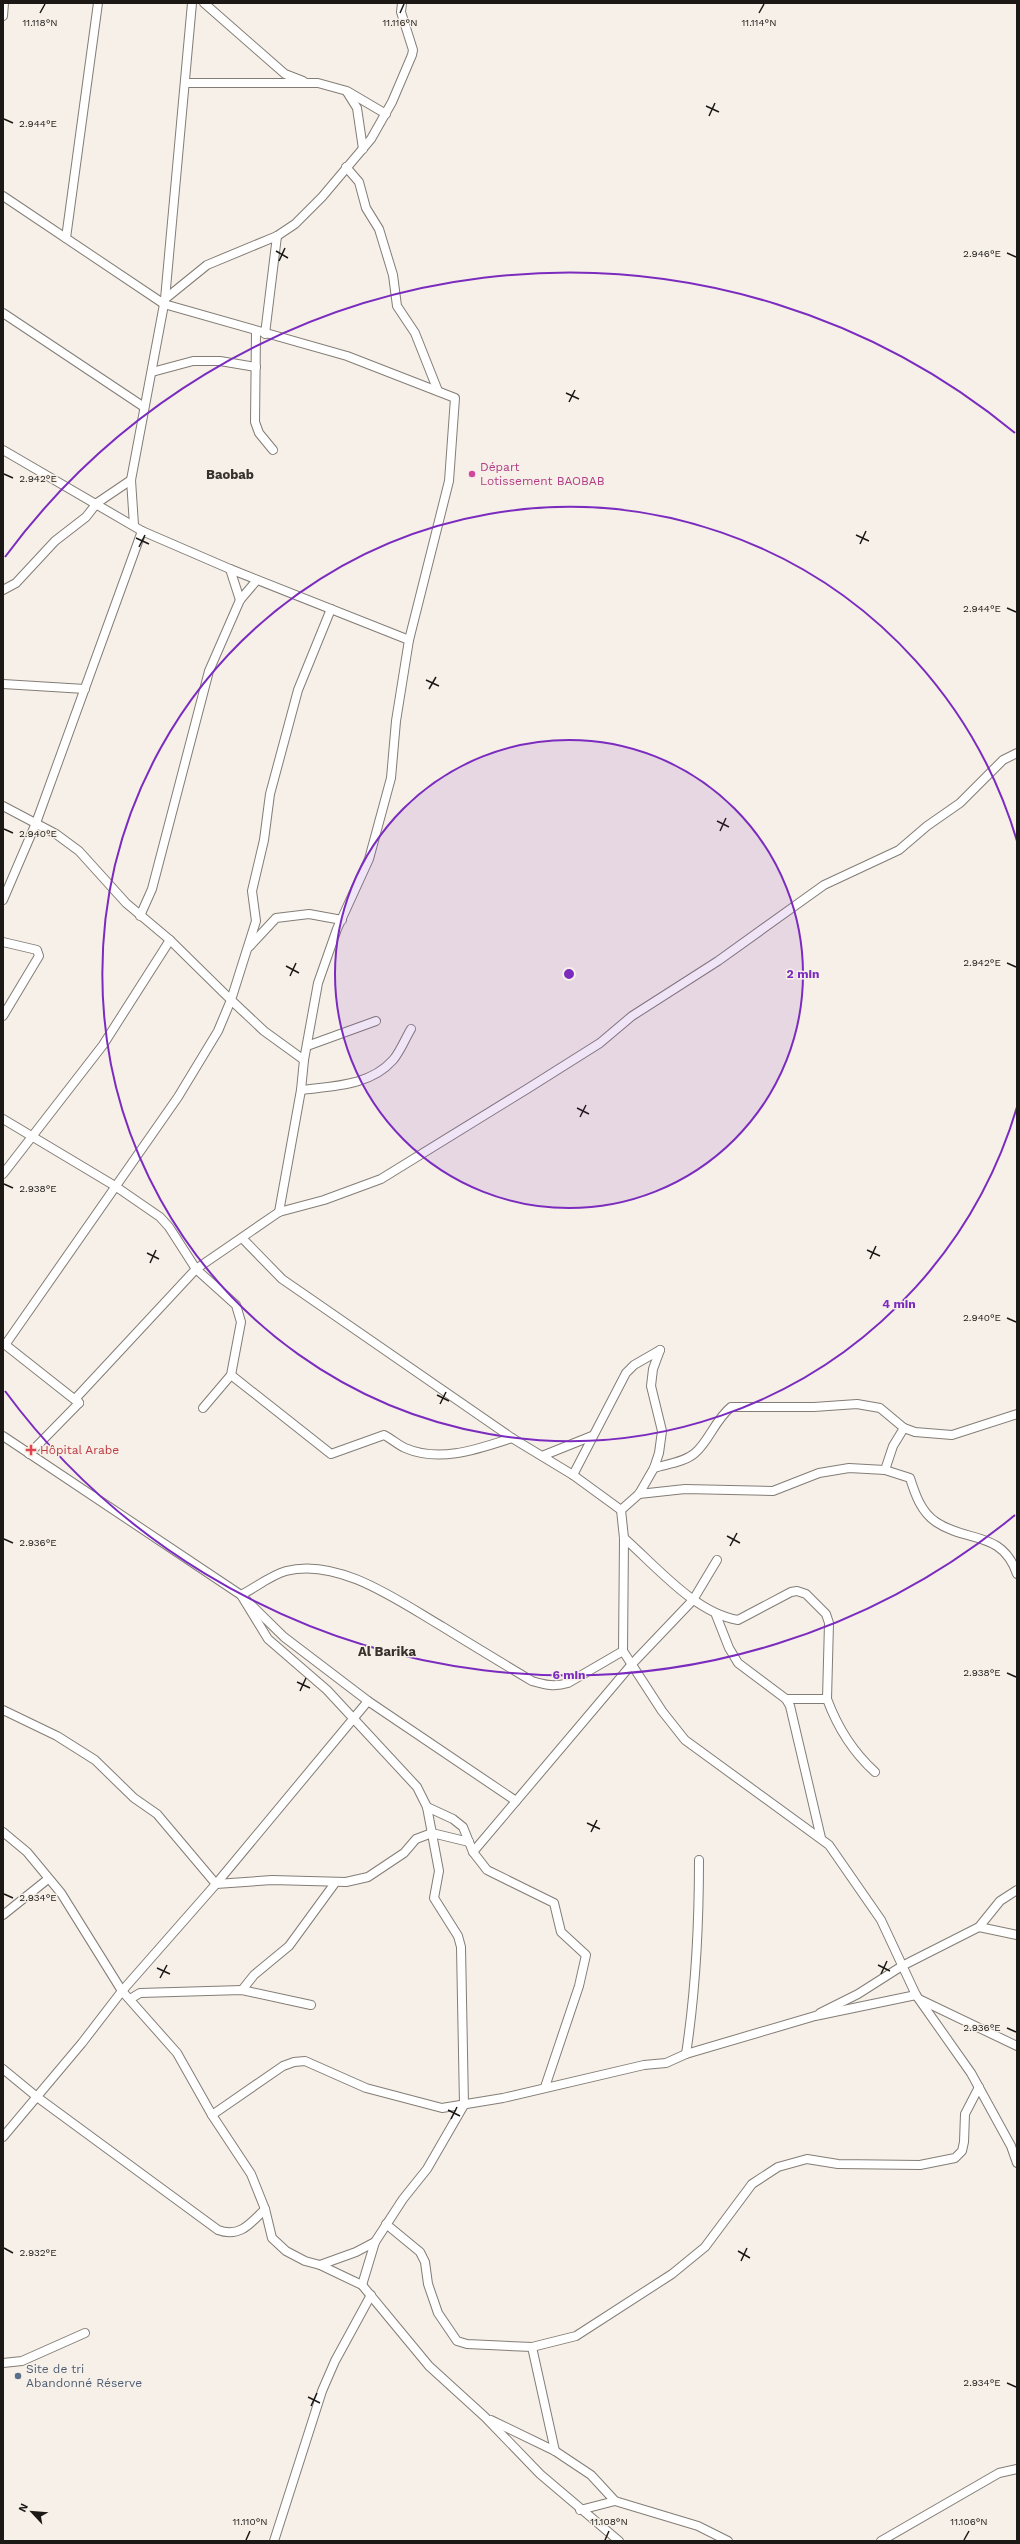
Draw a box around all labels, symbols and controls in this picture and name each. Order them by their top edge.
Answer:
text: 11.118°N [22,17,58,28]
text: 11.116°N [382,17,418,28]
text: 11.114°N [741,17,777,28]
text: 2.944°E [19,118,57,129]
text: 2.946°E [963,248,1001,259]
place label: Départ Lotissement BAOBAB [480,460,605,488]
district label: Baobab [206,467,254,482]
marker: Départ Lotissement BAOBAB [467,469,477,479]
text: 2.942°E [19,473,57,484]
text: 2.944°E [963,603,1001,614]
text: 2.940°E [19,828,57,839]
text: 2.942°E [963,957,1001,968]
centre of rings [562,967,576,981]
text: 2 min [787,967,819,981]
text: 2.938°E [19,1183,57,1194]
text: 4 min [882,1297,916,1311]
text: 2.940°E [963,1312,1001,1323]
place label: Hôpital Arabe [40,1443,119,1457]
marker: Hôpital Arabe [25,1444,37,1456]
text: 2.936°E [19,1537,57,1548]
district label: Al Barika [358,1644,416,1659]
text: 2.938°E [963,1667,1001,1678]
text: 6 min [552,1668,586,1682]
text: 2.934°E [19,1892,57,1903]
text: 2.936°E [963,2022,1001,2033]
text: 2.932°E [19,2247,57,2258]
place label: Site de tri Abandonné Réserve [26,2362,142,2390]
marker: Site de tri Abandonné Réserve [13,2371,23,2381]
text: 2.934°E [963,2377,1001,2388]
north arrow [12,2492,52,2532]
text: N [16,2501,31,2514]
text: 11.110°N [232,2516,268,2527]
text: 11.108°N [590,2516,628,2527]
text: 11.106°N [950,2516,988,2527]

